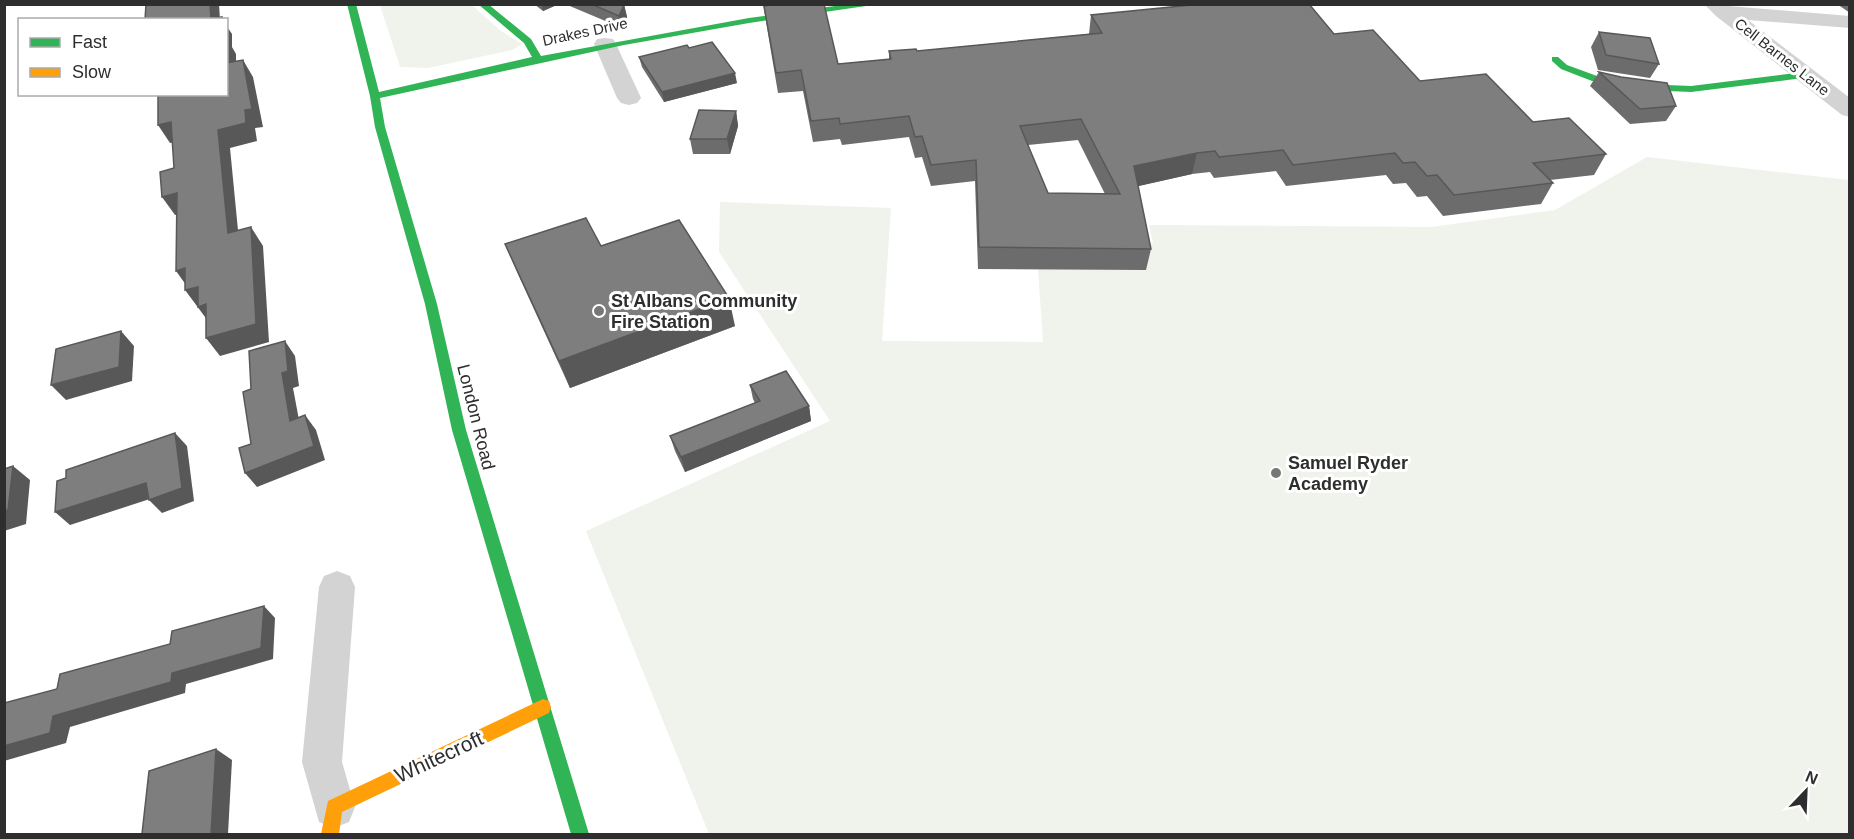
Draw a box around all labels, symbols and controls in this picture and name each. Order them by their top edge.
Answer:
street label: Drakes Drive [541,14,629,49]
street label: Cell Barnes Lane [1732,14,1833,99]
legend [18,18,228,96]
text: Fast [72,32,107,52]
text: Slow [72,62,112,82]
place label: St Albans Community Fire Station [611,291,797,332]
marker: St Albans Community Fire Station [592,304,606,318]
street label: London Road [453,362,499,472]
place label: Samuel Ryder Academy [1288,453,1408,494]
marker: Samuel Ryder Academy [1269,466,1283,480]
street label: Whitecroft [391,726,487,787]
north arrow [1776,761,1836,821]
text: N [1803,768,1820,788]

